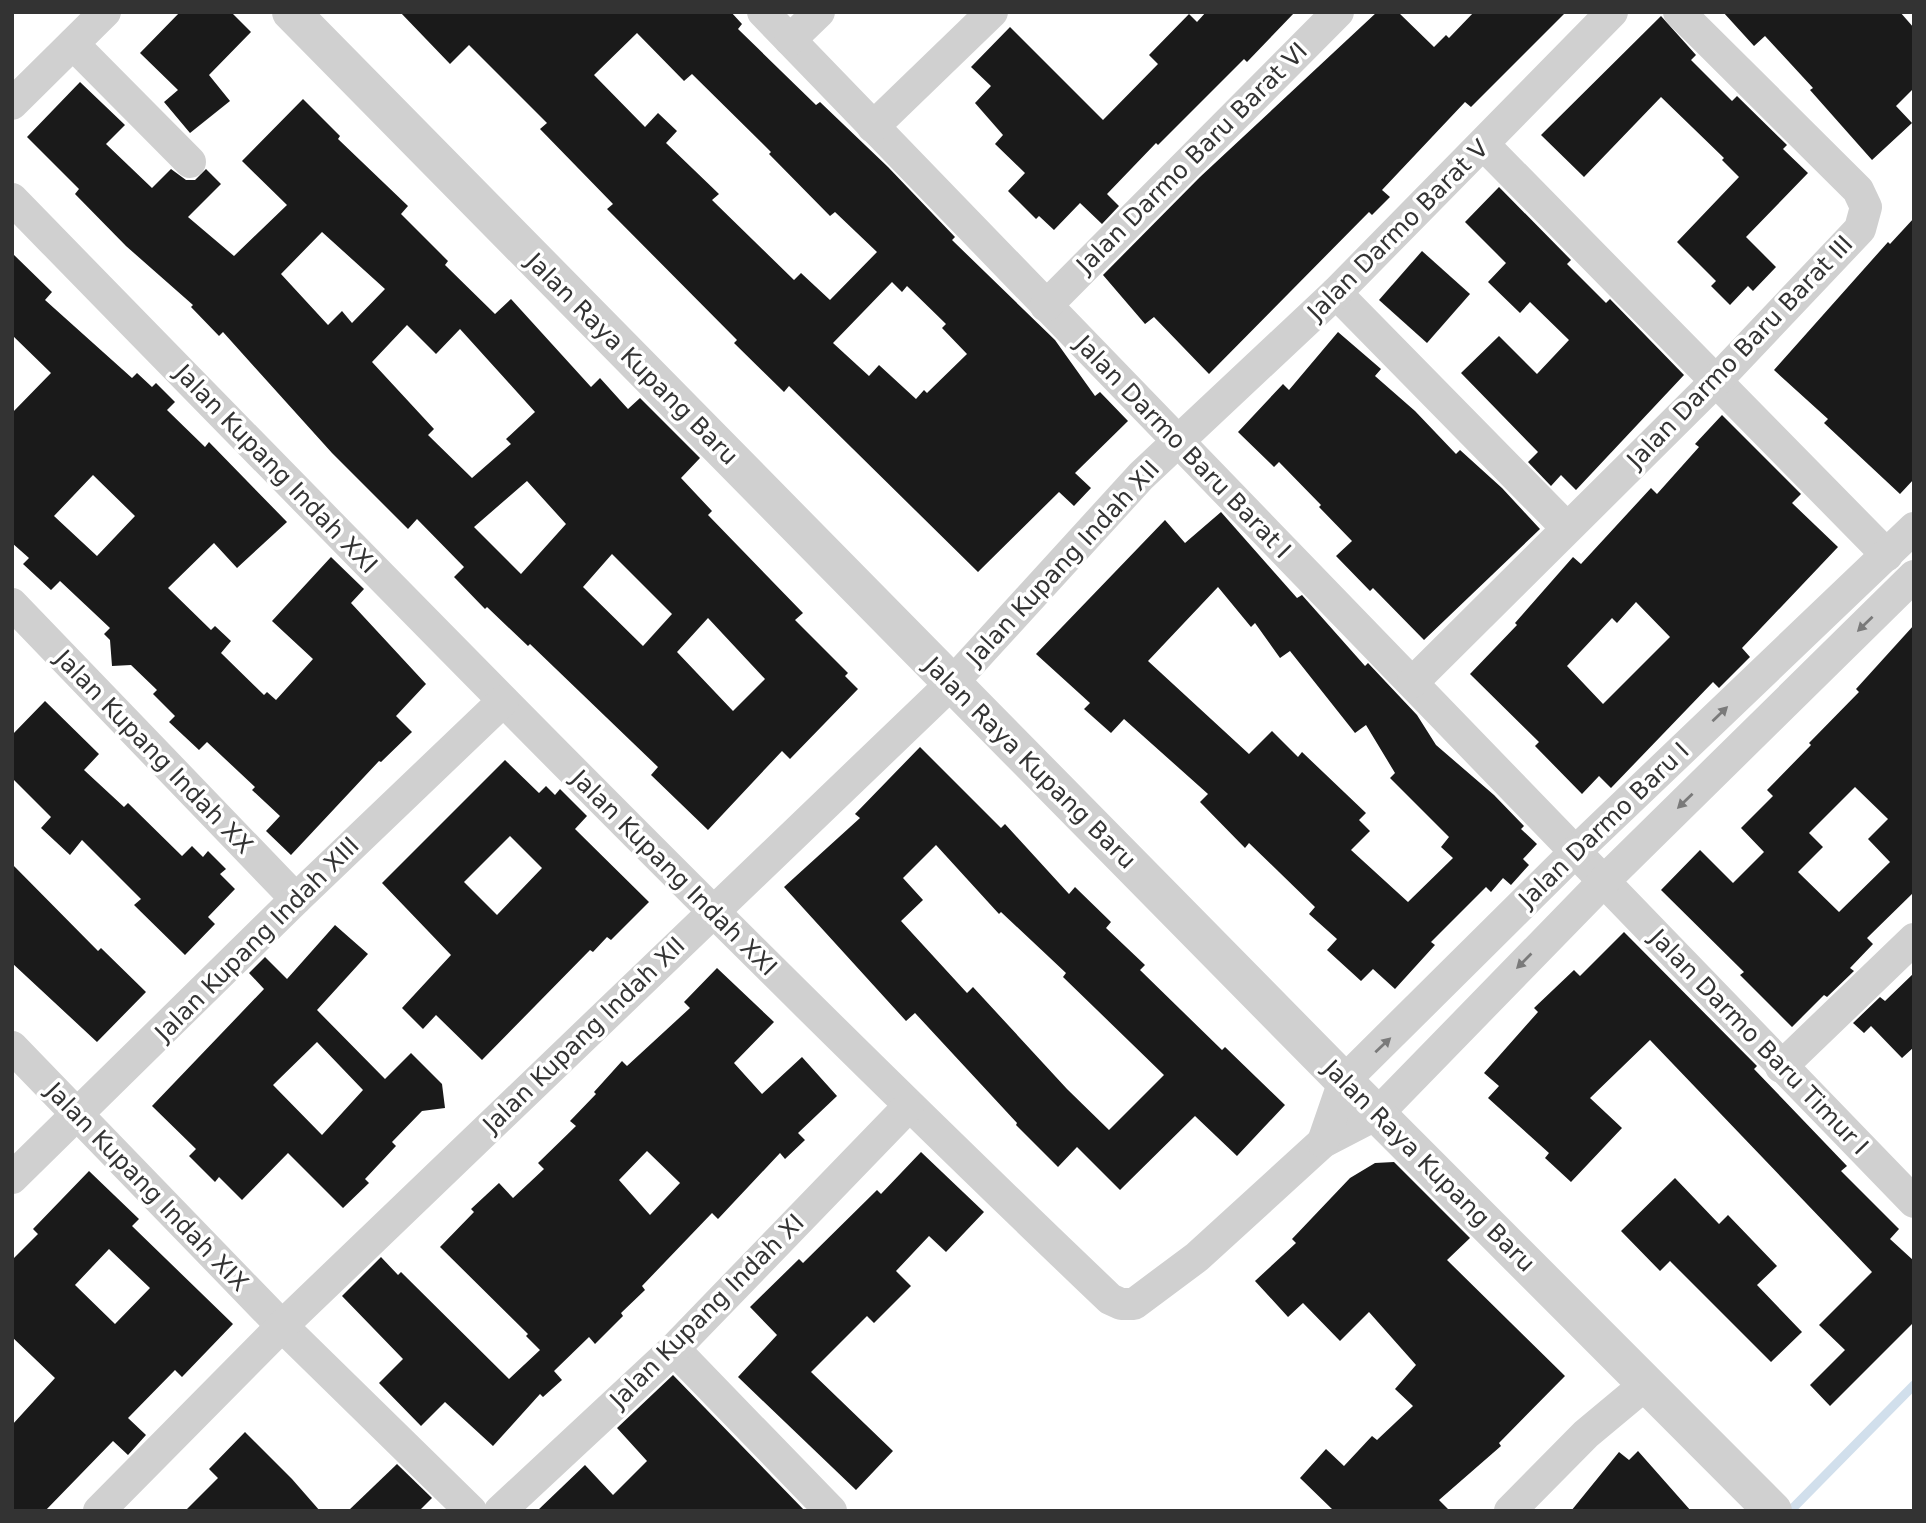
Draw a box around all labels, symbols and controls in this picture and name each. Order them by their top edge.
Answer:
street label: Jalan Darmo Baru Barat VI [1069,37,1313,281]
street label: Jalan Darmo Barat V [1301,134,1494,327]
street label: Jalan Darmo Baru Barat III [1620,230,1859,475]
street label: Jalan Raya Kupang Baru [519,246,744,471]
street label: Jalan Darmo Baru Barat I [1068,329,1297,564]
street label: Jalan Kupang Indah XXI [168,358,383,579]
street label: Jalan Kupang Indah XII [960,455,1165,673]
one-way arrow [1857,616,1874,632]
street label: Jalan Kupang Indah XX [48,643,258,859]
street label: Jalan Raya Kupang Baru [917,650,1142,875]
one-way arrow [1711,706,1728,722]
street label: Jalan Darmo Baru I [1512,737,1695,915]
street label: Jalan Kupang Indah XXI [564,763,782,981]
one-way arrow [1677,792,1694,808]
street label: Jalan Kupang Indah XIII [148,831,365,1048]
street label: Jalan Darmo Baru Timur I [1643,922,1874,1160]
street label: Jalan Kupang Indah XII [476,931,691,1140]
one-way arrow [1516,953,1533,970]
one-way arrow [1374,1037,1391,1053]
street label: Jalan Raya Kupang Baru [1316,1053,1541,1278]
street label: Jalan Kupang Indah XIX [39,1076,254,1297]
street label: Jalan Kupang Indah XI [603,1208,810,1415]

